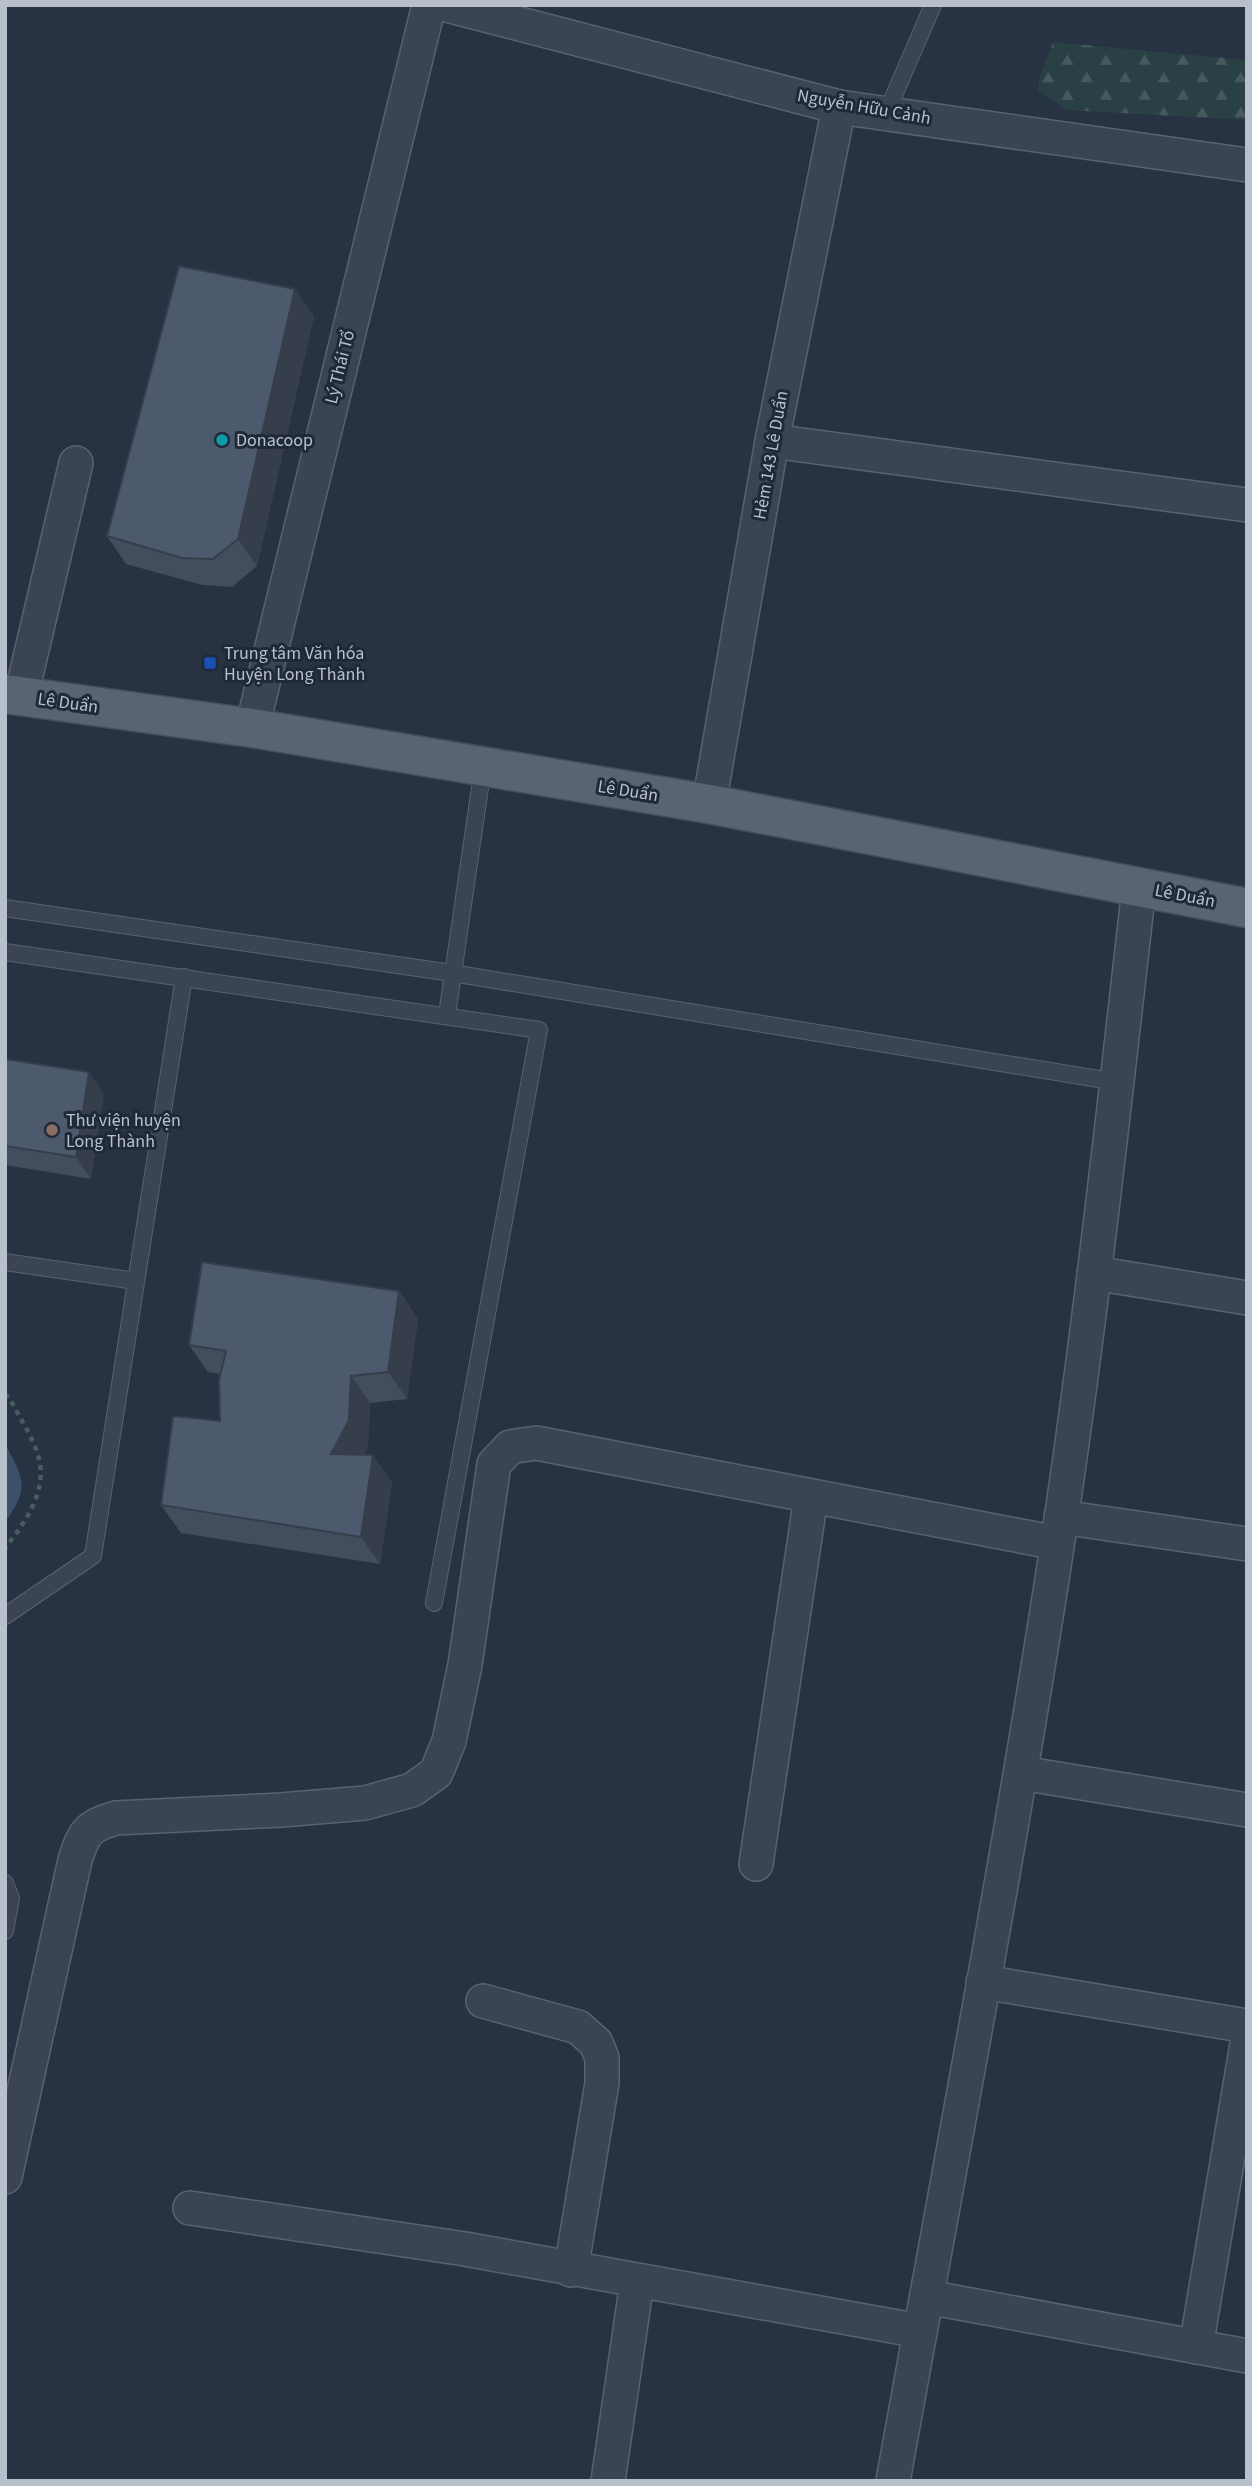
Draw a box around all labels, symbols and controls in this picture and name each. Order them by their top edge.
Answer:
street label: Nguyễn Hữu Cảnh [795,83,933,131]
street label: Lý Thái Tổ [319,328,361,406]
street label: Hẻm 143 Lê Duẩn [747,389,795,521]
place label: Donacoop [236,428,313,453]
marker: Donacoop [214,432,230,448]
place label: Trung tâm Văn hóa Huyện Long Thành [224,641,365,687]
marker: Trung tâm Văn hóa Huyện Long Thành [202,655,218,671]
street label: Lê Duẩn [36,686,100,720]
street label: Lê Duẩn [596,774,660,808]
street label: Lê Duẩn [1153,878,1217,914]
place label: Thư viện huyện Long Thành [66,1108,181,1154]
marker: Thư viện huyện Long Thành [44,1122,60,1138]

